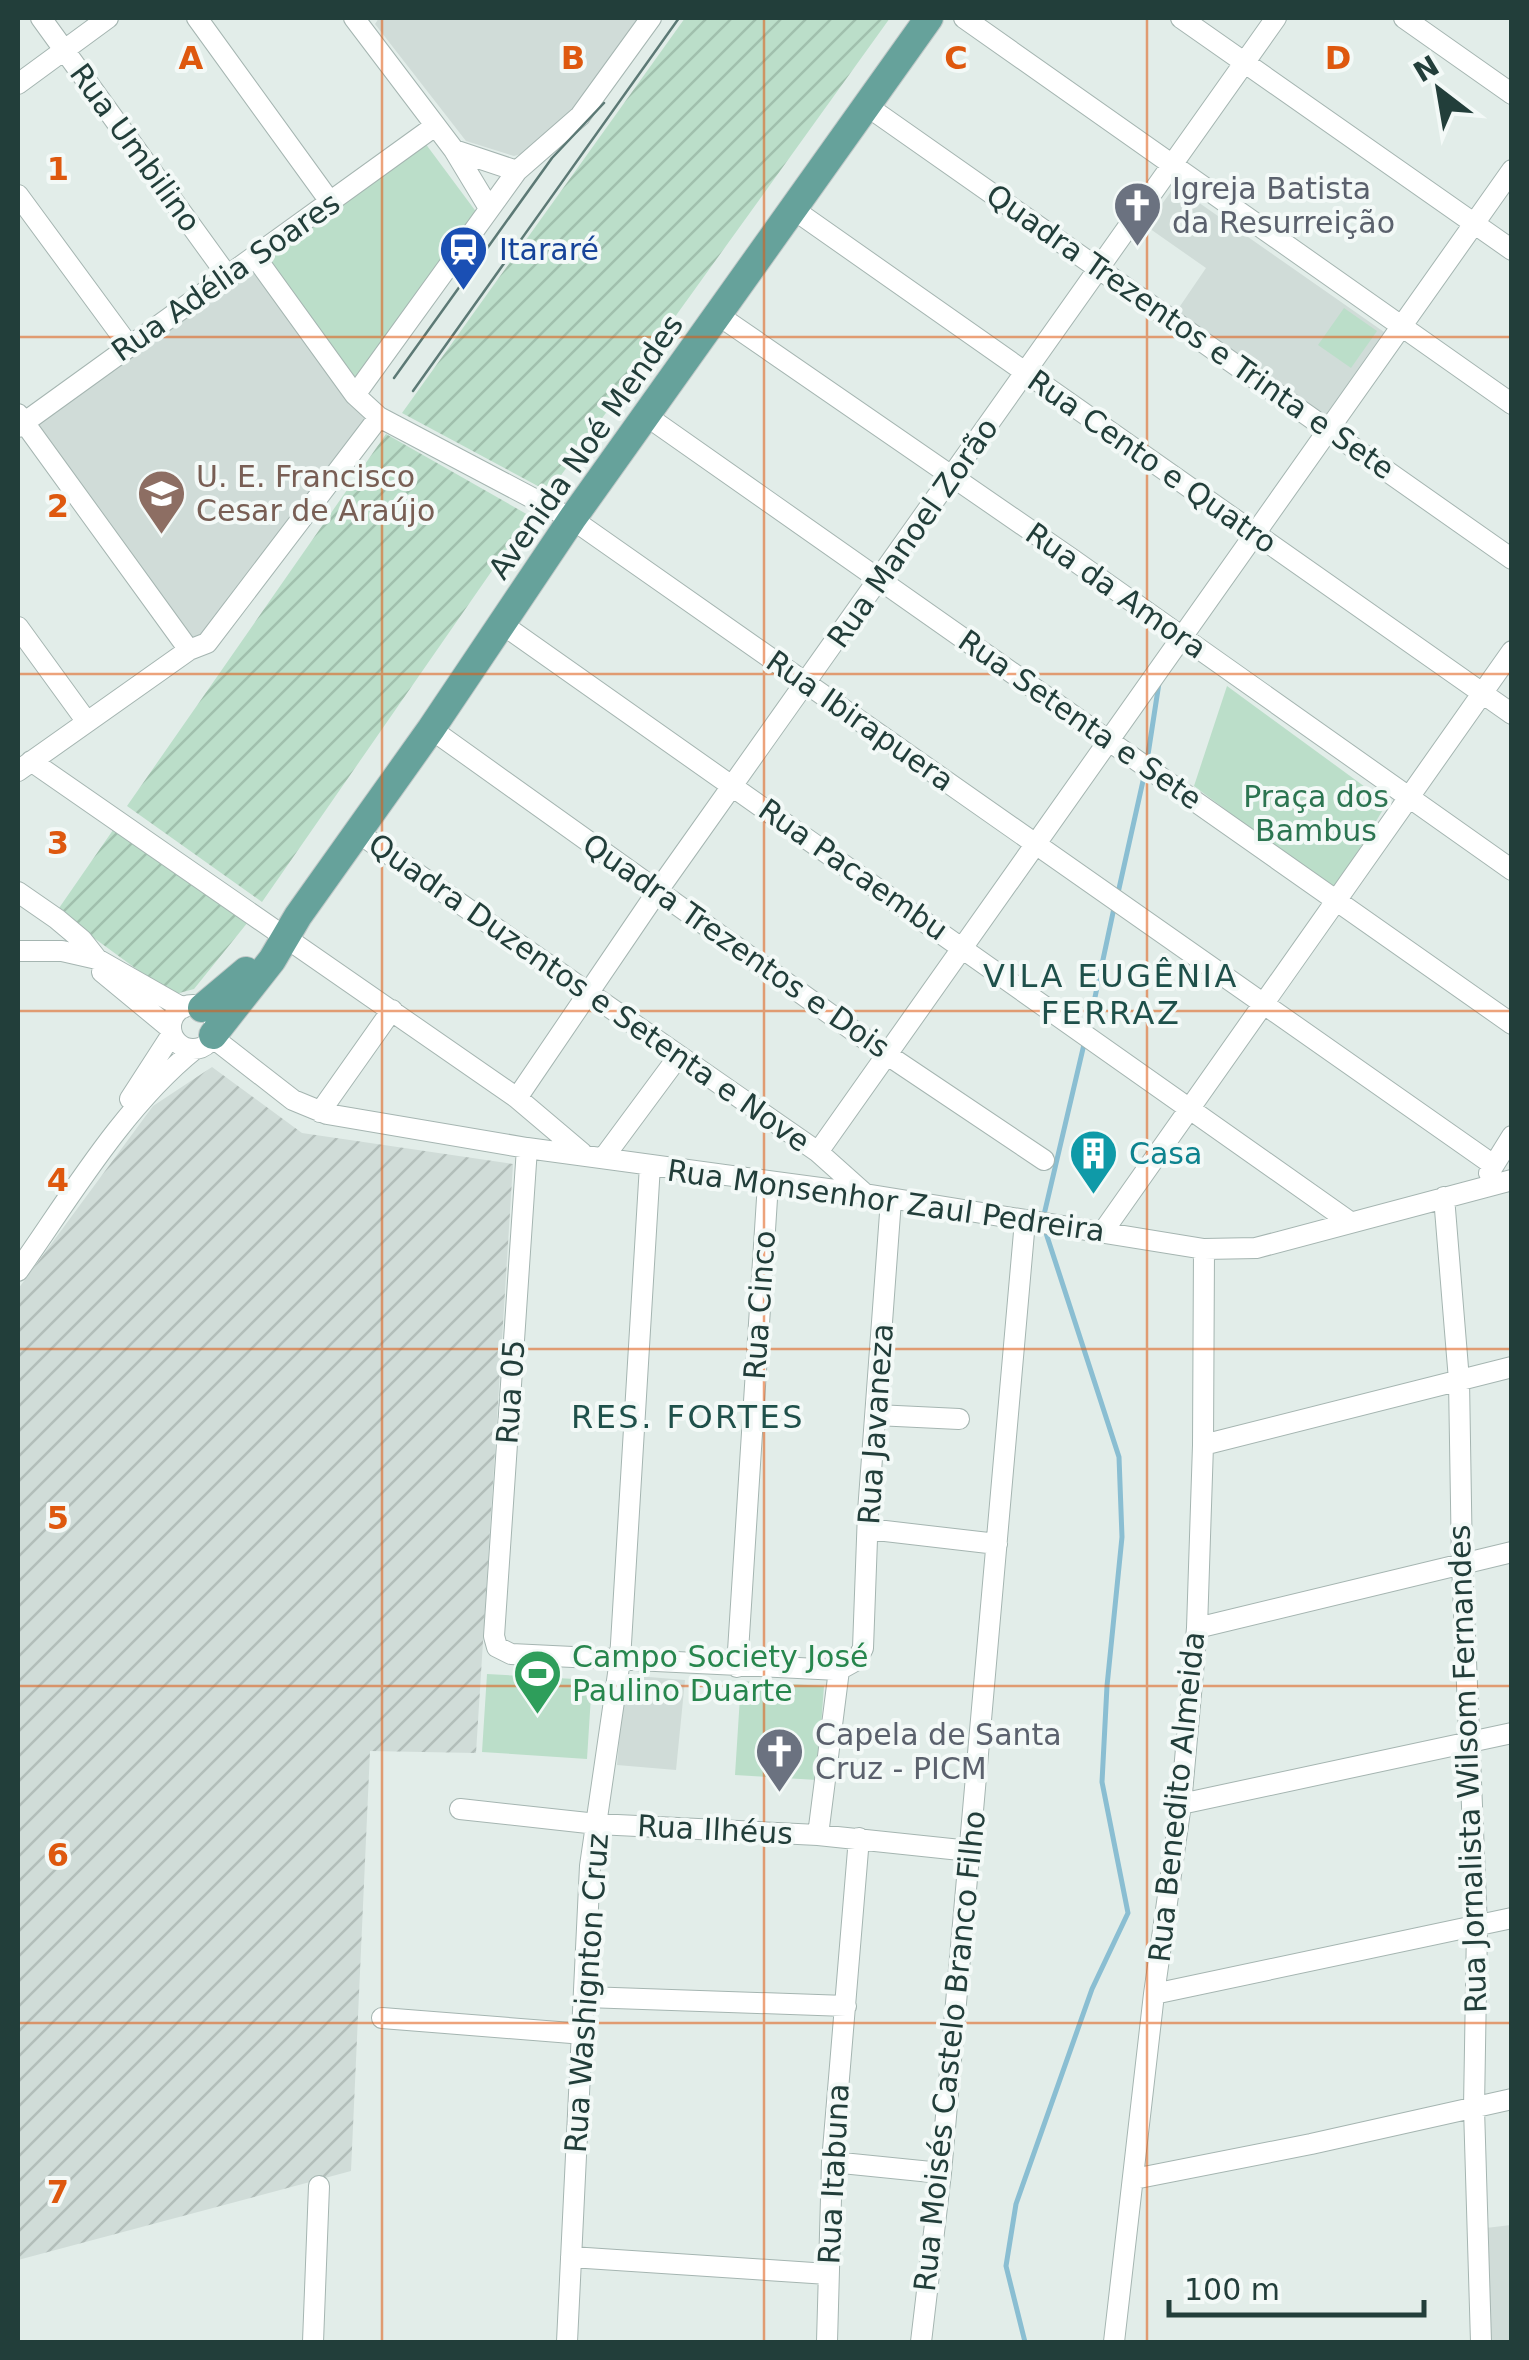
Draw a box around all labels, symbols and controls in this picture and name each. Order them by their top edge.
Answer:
text: A [179,39,204,77]
text: B [561,39,585,77]
text: C [944,39,968,77]
text: D [1325,39,1351,77]
north arrow [1389,40,1489,140]
text: N [1408,49,1445,89]
street label: Rua Umbilino [63,57,208,239]
text: 1 [47,150,69,188]
place label: Igreja Batista da Resurreição [1172,171,1395,240]
street label: Quadra Trezentos e Trinta e Sete [980,177,1401,486]
church icon: Igreja Batista da Resurreição [1111,180,1163,248]
street label: Rua Adélia Soares [105,185,346,368]
station icon: Itararé [438,224,490,292]
place label: Itararé [499,232,599,267]
street label: Avenida Noé Mendes [481,308,690,586]
street label: Rua Cento e Quatro [1021,363,1283,561]
street label: Rua Manoel Zorão [820,411,1005,654]
place label: U. E. Francisco Cesar de Araújo [196,459,435,528]
school or university icon: U. E. Francisco Cesar de Araújo [135,468,187,536]
text: 2 [47,487,69,525]
street label: Rua da Amora [1019,515,1213,666]
street label: Rua Setenta e Sete [952,622,1209,817]
street label: Rua Ibirapuera [760,643,961,798]
park label: Praça dos Bambus [1243,779,1389,848]
street label: Rua Pacaembu [752,792,954,948]
text: 3 [47,824,69,862]
street label: Quadra Duzentos e Setenta e Nove [362,826,817,1159]
street label: Quadra Trezentos e Dois [576,826,896,1065]
district label: VILA EUGÊNIA FERRAZ [983,957,1239,1032]
building icon: Casa [1068,1128,1120,1196]
place label: Casa [1129,1136,1202,1171]
street label: Rua Monsenhor Zaul Pedreira [665,1152,1107,1249]
text: 4 [47,1161,69,1199]
street label: Rua Cinco [737,1229,782,1381]
street label: Rua Javaneza [851,1322,900,1526]
street label: Rua 05 [489,1339,532,1445]
district label: RES. FORTES [571,1398,805,1436]
text: 5 [47,1499,69,1537]
street label: Rua Jornalista Wilsom Fernandes [1441,1524,1494,2014]
street label: Rua Benedito Almeida [1142,1630,1211,1964]
place label: Campo Society José Paulino Duarte [572,1639,869,1708]
sports icon: Campo Society José Paulino Duarte [511,1648,563,1716]
place label: Capela de Santa Cruz - PICM [815,1717,1062,1786]
church icon: Capela de Santa Cruz - PICM [754,1726,806,1794]
street label: Rua Ilhéus [636,1808,794,1851]
street label: Rua Moisés Castelo Branco Filho [907,1809,992,2293]
street label: Rua Washignton Cruz [558,1832,615,2154]
text: 6 [47,1836,69,1874]
street label: Rua Itabuna [811,2083,856,2265]
text: 7 [47,2173,69,2211]
scale bar [1169,2255,1424,2317]
text: 100 m [1184,2272,1280,2307]

